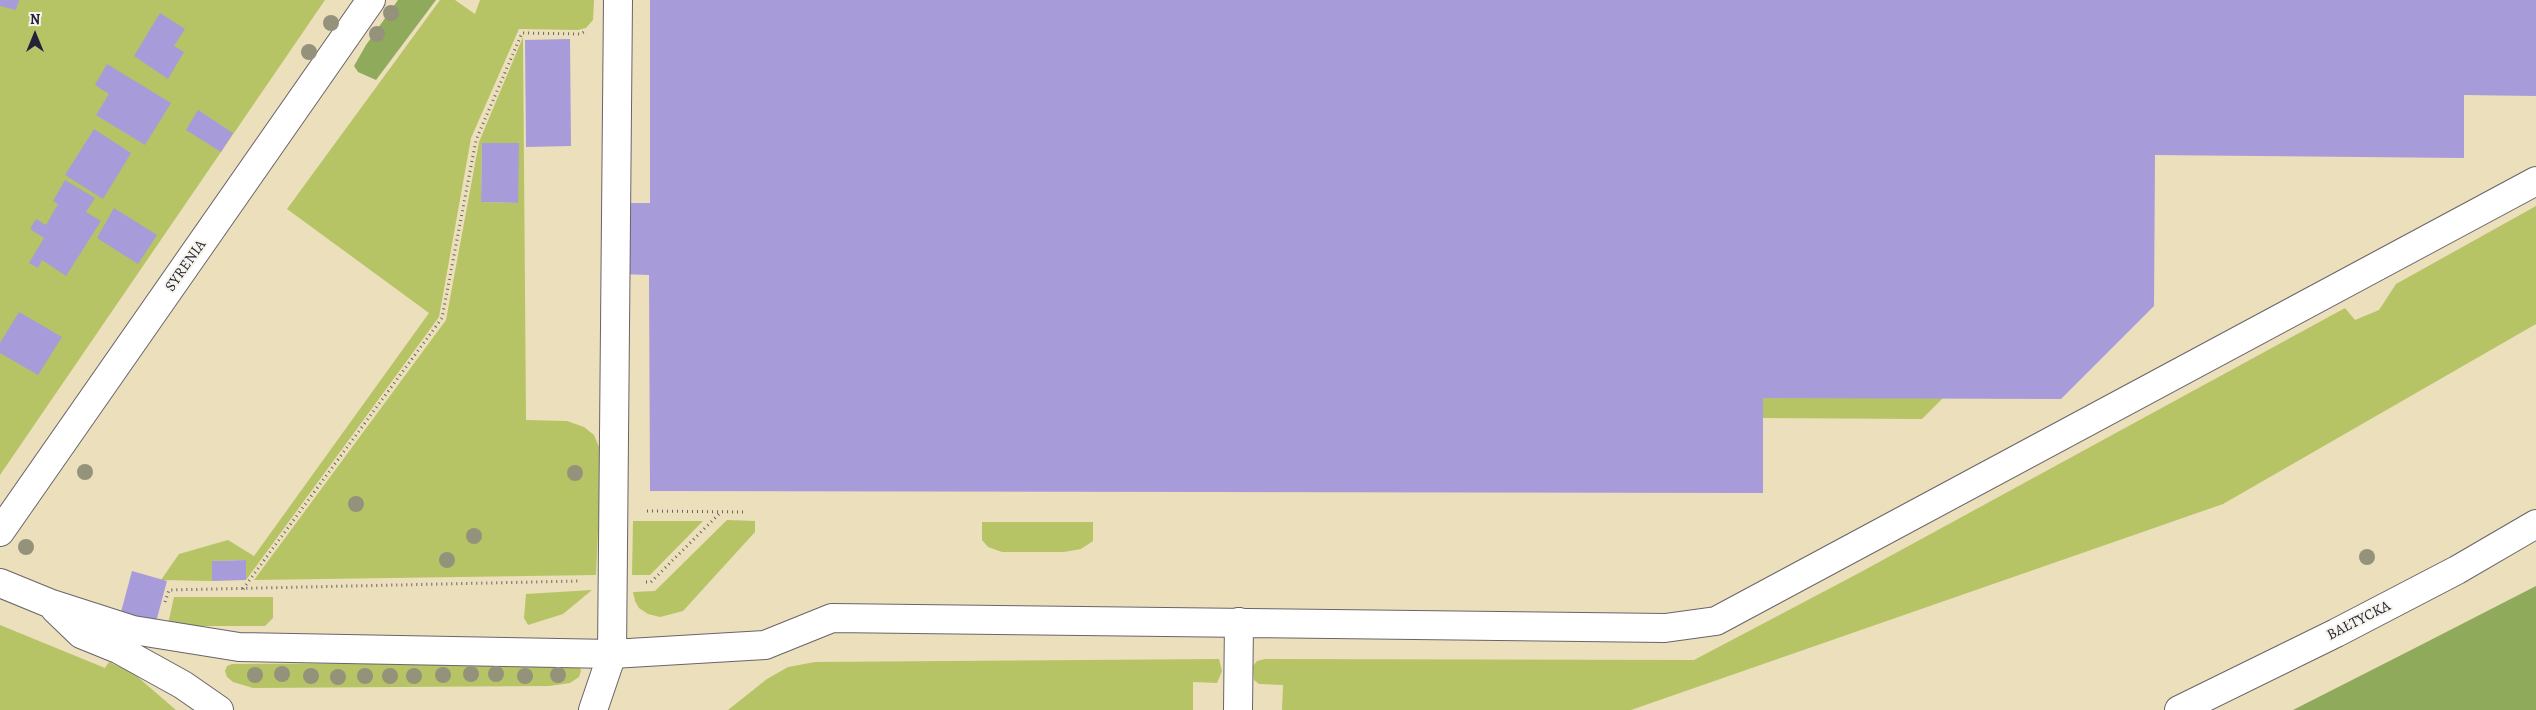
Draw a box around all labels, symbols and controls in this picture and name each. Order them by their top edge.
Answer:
north arrow [10,10,60,60]
text: N [30,10,40,29]
street label: SYRENIA [162,237,210,295]
street label: BAŁTYCKA [2324,597,2394,645]

